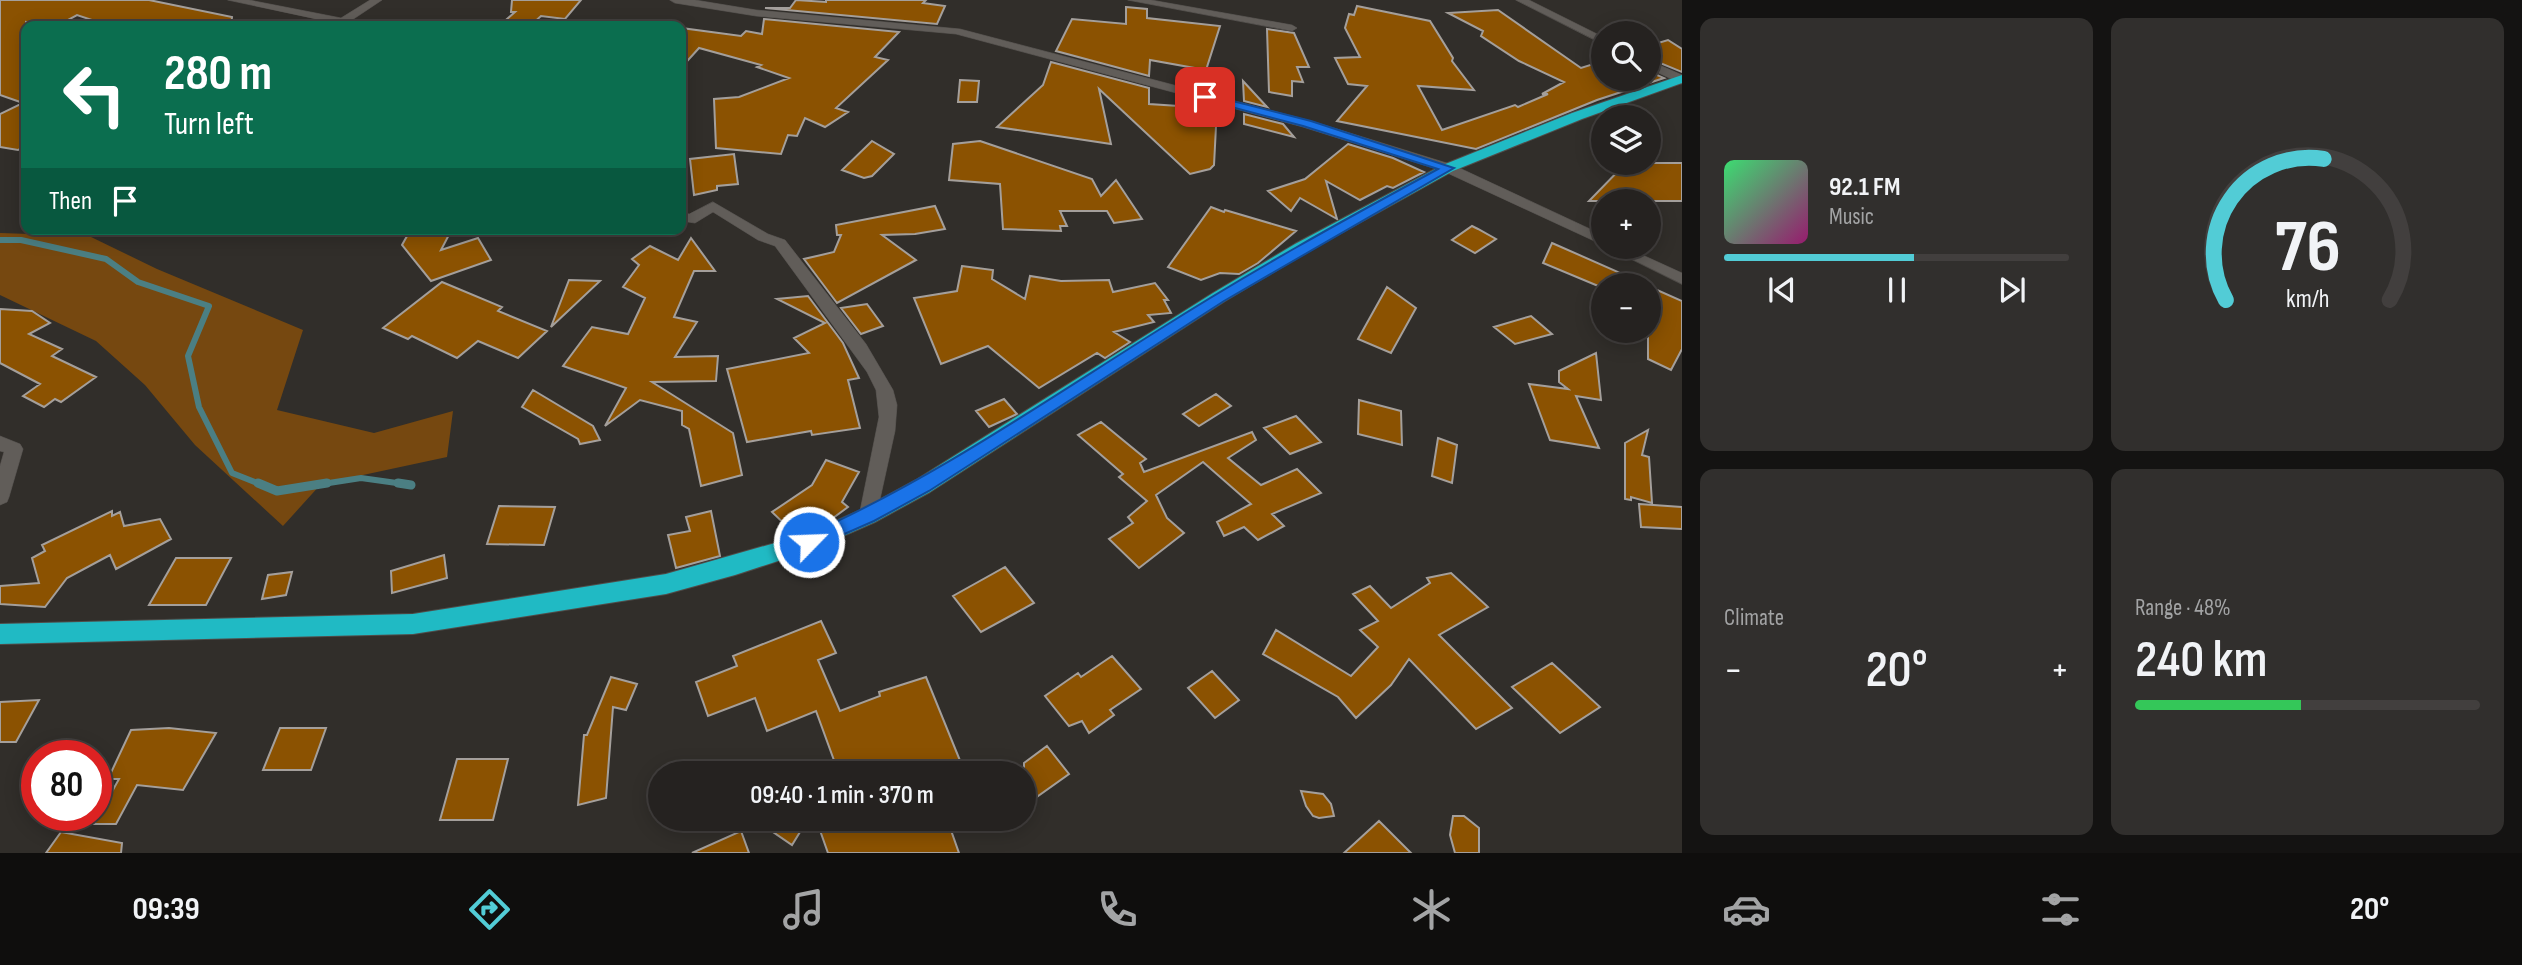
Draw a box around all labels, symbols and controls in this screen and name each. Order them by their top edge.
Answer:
map controls [1591,21,1661,343]
button: search [1591,21,1661,91]
text: 280 m [164,45,272,104]
icon: left [49,49,140,140]
pin [1175,67,1235,127]
icon: arrive [1186,78,1224,116]
text: Turn left [164,105,254,144]
button: layers [1591,105,1661,175]
text: 92.1 FM [1829,172,1900,203]
icon: arrive [106,182,144,220]
text: Then [49,186,92,217]
button: + [1591,189,1661,259]
text: Music [1829,203,1874,231]
text: 76 [2275,205,2340,293]
icon: previous [1763,271,1801,309]
icon: pause [1878,271,1916,309]
icon: next [1993,271,2031,309]
button: − [1591,273,1661,343]
text: km/h [2286,284,2329,315]
position arrow [772,505,846,579]
text: Range · 48% [2135,594,2231,622]
text: Climate [1724,604,1784,632]
text: 240 km [2135,629,2267,692]
text: 20° [1865,639,1928,702]
text: − [1724,648,1743,693]
text: + [2050,648,2069,693]
speed limit sign: 80 [21,740,112,831]
text: 09:40 · 1 min · 370 m [750,780,934,811]
icon: directions [465,885,514,934]
icon: music [779,885,828,934]
icon: phone [1093,885,1142,934]
icon: climate [1407,885,1456,934]
icon: car [1722,885,1771,934]
icon: filters [2036,885,2085,934]
text: 09:39 [133,890,200,929]
text: 20° [2350,890,2389,929]

